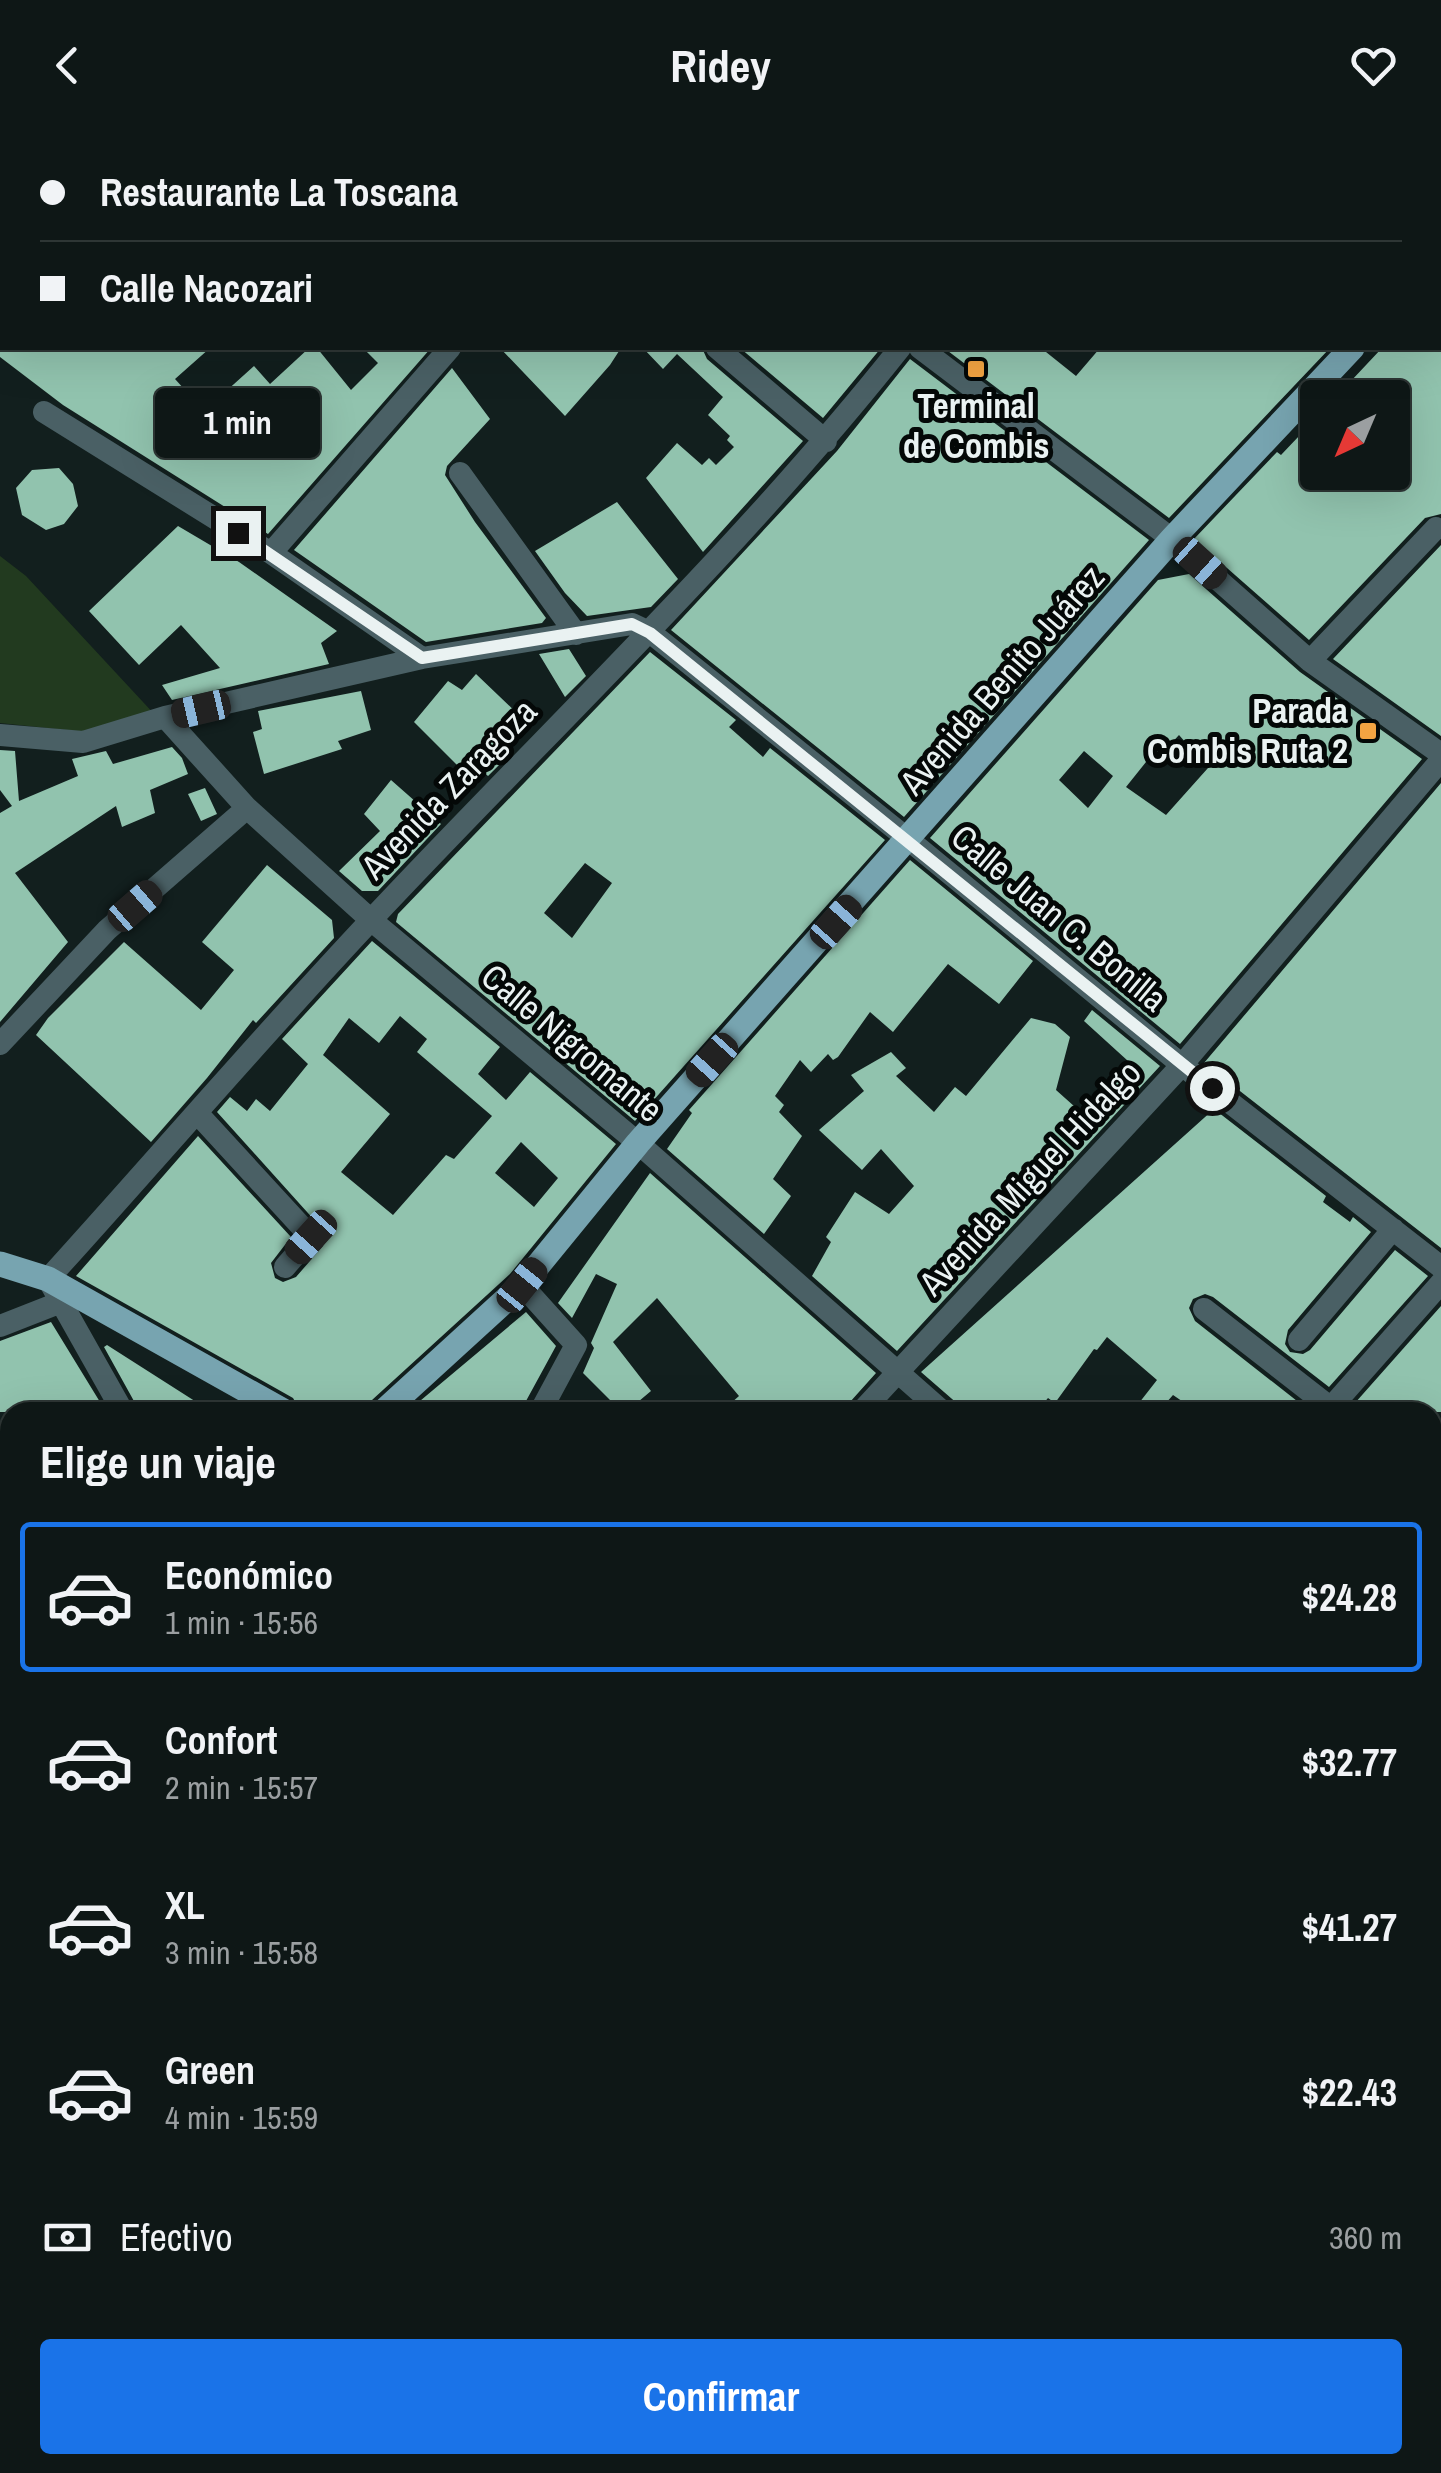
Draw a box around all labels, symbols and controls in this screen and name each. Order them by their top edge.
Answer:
text: Ridey [670,35,771,96]
icon: back [40,38,95,93]
icon: heart [1346,38,1401,93]
text: Restaurante La Toscana [100,167,458,218]
text: Calle Nacozari [100,263,313,314]
marker: Terminal de Combis [965,358,987,380]
north arrow [1300,380,1410,490]
map controls [1300,380,1410,490]
place label: Terminal de Combis [903,382,1049,469]
callout: 1 min [156,388,320,458]
text: 1 min [203,401,272,444]
route end [216,511,261,556]
car [1168,532,1232,594]
street label: Avenida Benito Juárez [888,555,1114,805]
place label: Parada Combis Ruta 2 [1147,687,1348,774]
car [168,688,234,730]
street label: Avenida Zaragoza [350,688,547,890]
marker: Parada Combis Ruta 2 [1357,720,1379,742]
street label: Calle Juan C. Bonilla [942,813,1177,1022]
car [103,875,167,937]
car [805,890,867,954]
street label: Calle Nigromante [472,953,673,1132]
car [681,1028,743,1092]
street label: Avenida Miguel Hidalgo [907,1050,1151,1306]
route start [1190,1066,1235,1111]
car [280,1205,342,1269]
car [491,1252,553,1318]
text: Elige un viaje [40,1431,276,1492]
text: Económico [165,1550,333,1601]
icon: car [45,1552,135,1642]
text: $24.28 [1302,1572,1397,1623]
text: 1 min · 15:56 [165,1601,318,1644]
text: Confort [165,1715,277,1766]
icon: car [45,1717,135,1807]
text: $32.77 [1302,1737,1397,1788]
text: 2 min · 15:57 [165,1766,318,1809]
text: XL [165,1880,205,1931]
icon: car [45,1882,135,1972]
text: $41.27 [1302,1902,1397,1953]
text: 3 min · 15:58 [165,1931,318,1974]
text: Green [165,2045,255,2096]
icon: car [45,2047,135,2137]
text: $22.43 [1302,2067,1397,2118]
text: 4 min · 15:59 [165,2096,318,2139]
icon: cash [40,2210,95,2265]
text: Efectivo [120,2212,233,2263]
text: 360 m [1329,2216,1402,2259]
button: Confirmar [40,2339,1402,2454]

